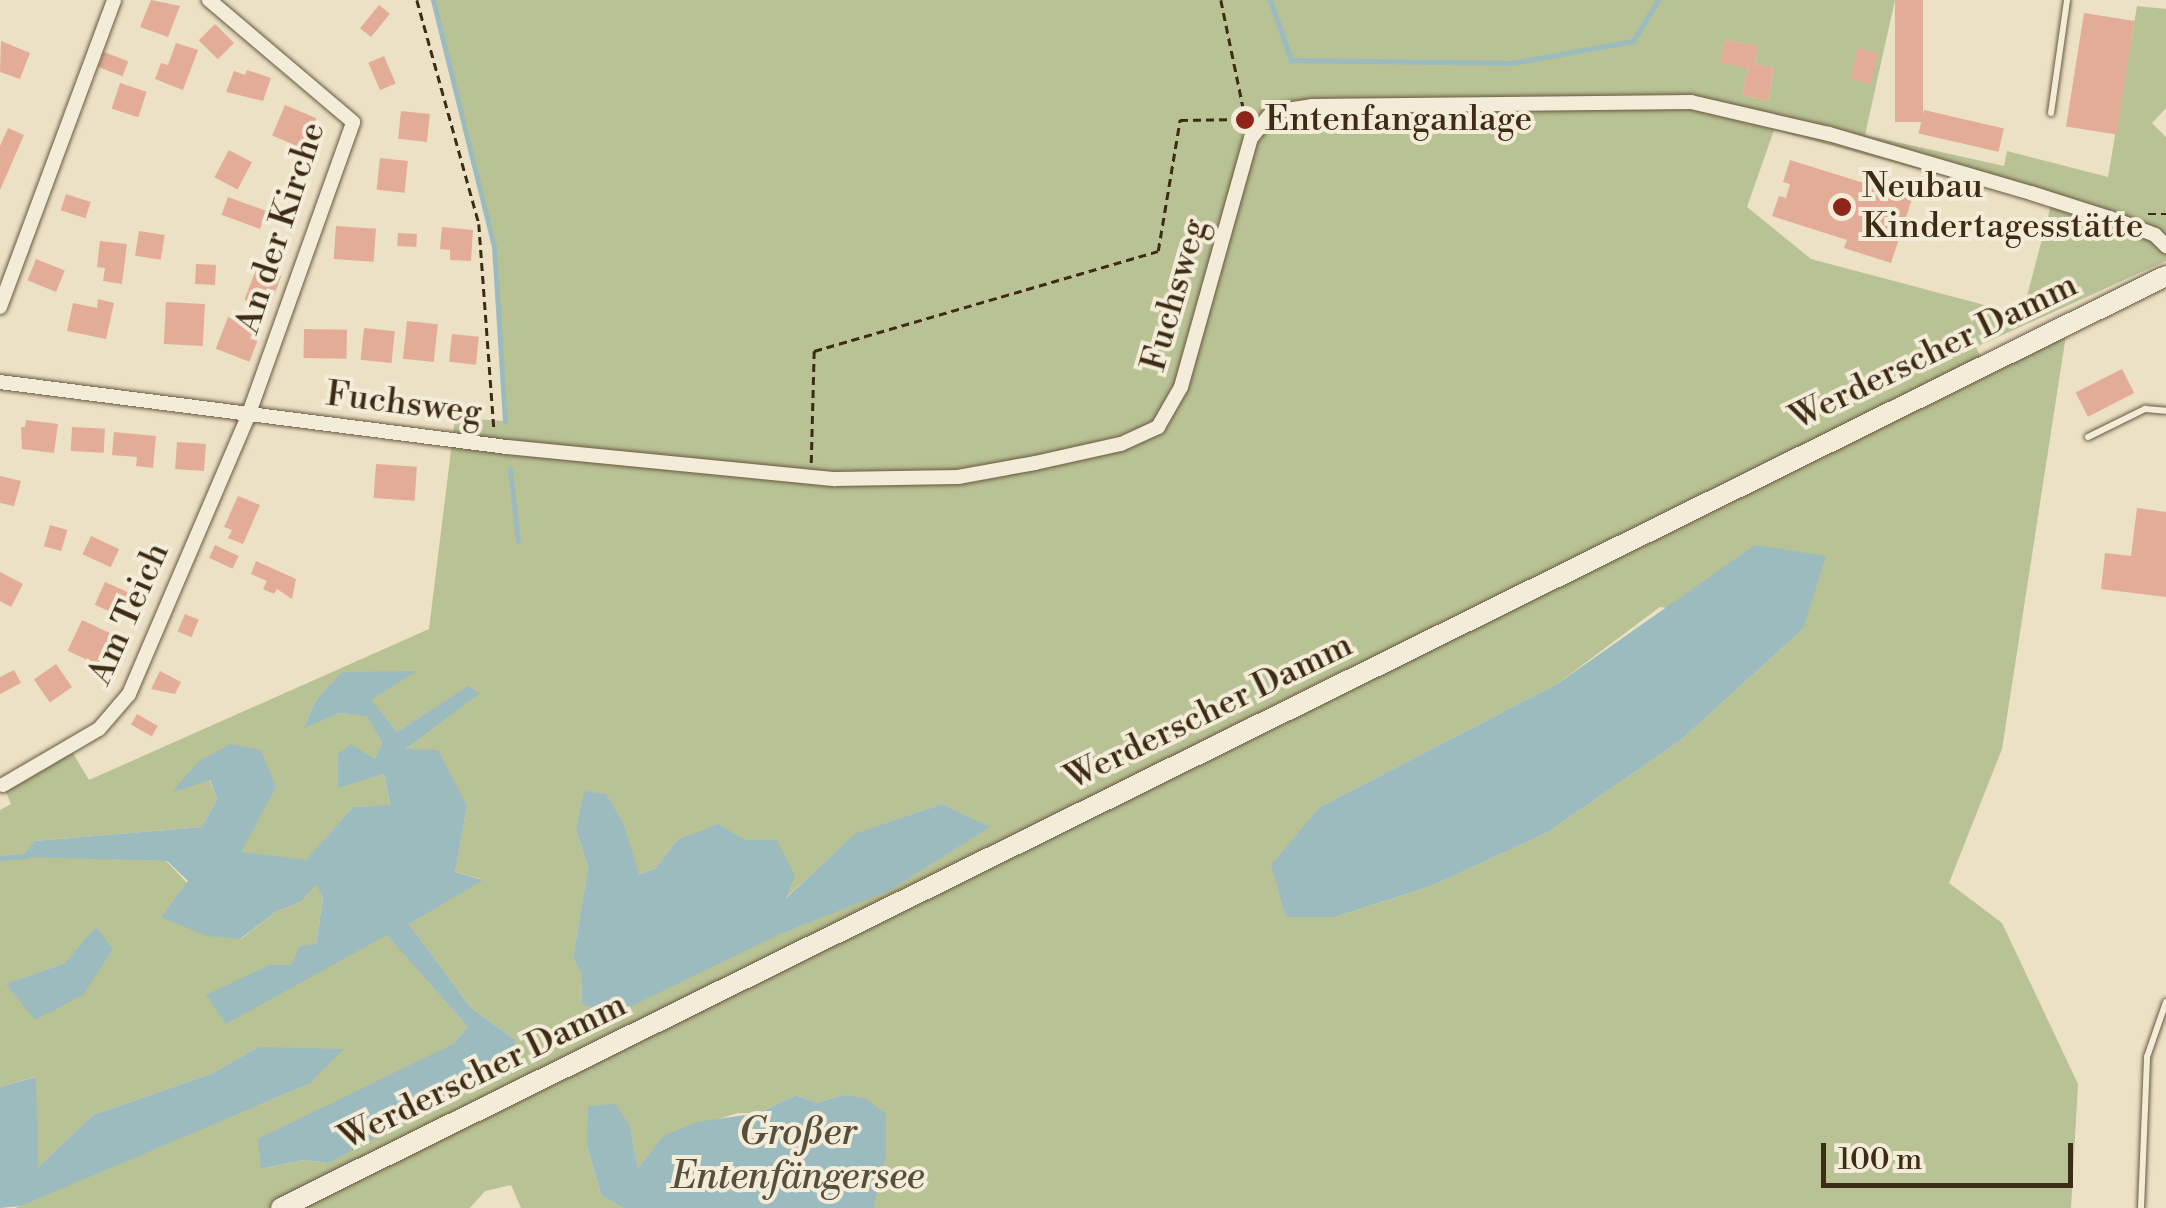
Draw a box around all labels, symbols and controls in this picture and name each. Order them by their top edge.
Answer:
place label: Entenfanganlage [1265,99,1532,141]
marker: Entenfanganlage [1234,109,1256,131]
street label: An der Kirche [227,117,335,339]
place label: Neubau Kindertagesstätte [1862,166,2143,248]
marker: Neubau Kindertagesstätte [1831,196,1853,218]
street label: Fuchsweg [1133,214,1217,376]
street label: Werderscher Damm [1783,264,2085,440]
street label: Fuchsweg [324,374,484,434]
street label: Am Teich [79,537,179,691]
street label: Werderscher Damm [1058,624,1360,800]
street label: Werderscher Damm [332,984,634,1160]
water label: Großer Entenfängersee [671,1110,925,1200]
scale bar [1826,1123,2078,1185]
text: 100 m [1838,1141,1922,1179]

